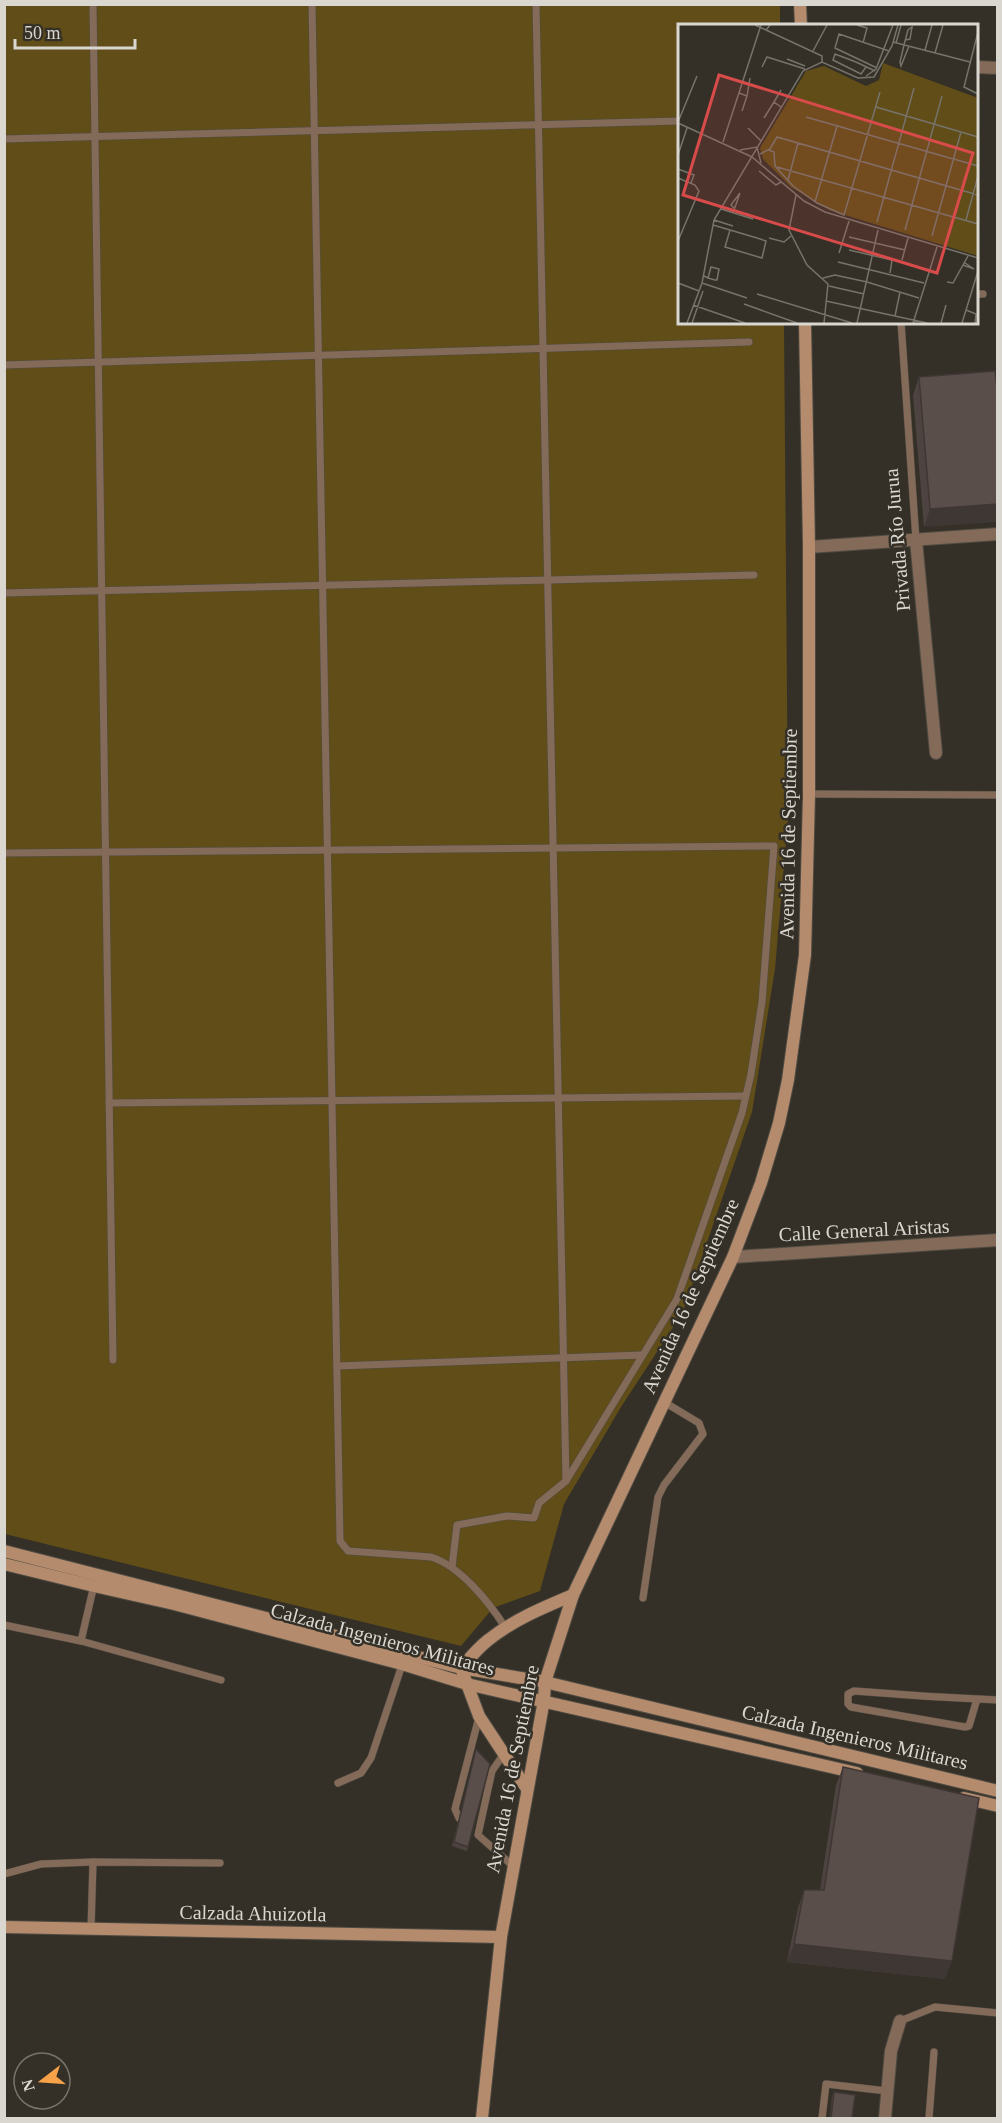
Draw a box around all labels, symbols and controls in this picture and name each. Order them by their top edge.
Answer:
scale bar [15,12,135,50]
text: 50 m [24,23,61,43]
inset map [678,24,978,324]
street label: Privada Río Jurua [880,468,914,612]
street label: Avenida 16 de Septiembre [775,728,802,940]
street label: Avenida 16 de Septiembre [637,1195,744,1397]
street label: Calle General Aristas [778,1215,950,1245]
street label: Calzada Ingenieros Militares [268,1598,498,1681]
street label: Avenida 16 de Septiembre [481,1663,544,1875]
street label: Calzada Ingenieros Militares [740,1700,970,1775]
street label: Calzada Ahuizotla [179,1901,327,1925]
north arrow [12,2051,72,2111]
text: N [18,2077,38,2093]

